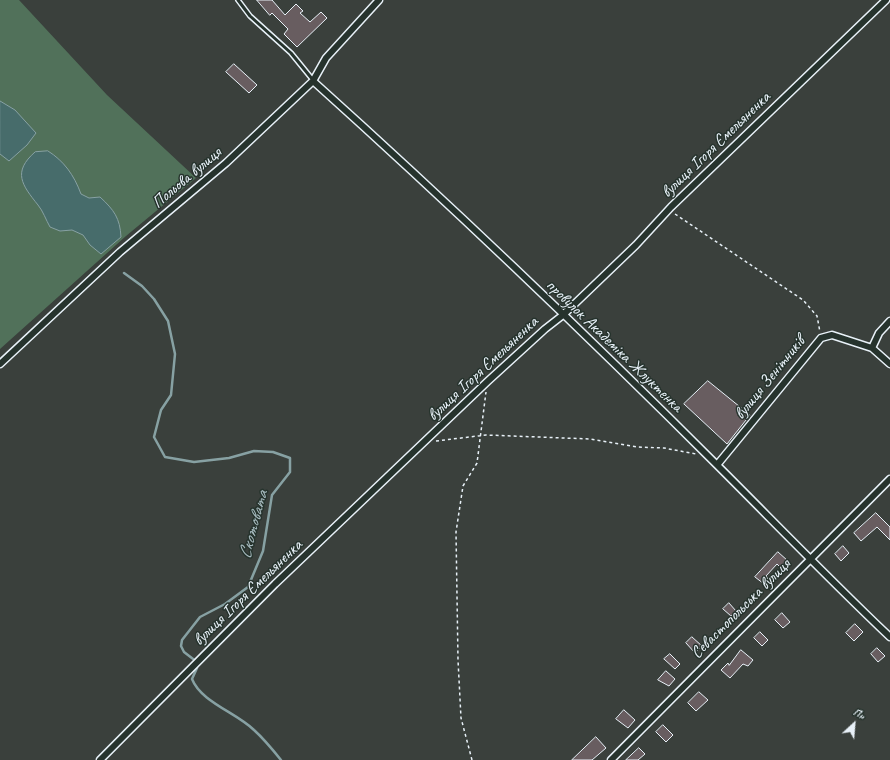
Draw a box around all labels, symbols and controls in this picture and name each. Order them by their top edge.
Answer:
street label: вулиця Ігоря Ємельяненка [657,88,775,202]
street label: Польова вулиця [148,143,226,213]
street label: провулок Академіка Жлуктенка [541,275,687,417]
street label: вулиця Ігоря Ємельяненка [423,312,543,426]
street label: вулиця Зенітників [730,332,810,424]
water label: Скотовата [235,489,273,561]
street label: вулиця Ігоря Ємельяненка [189,536,307,650]
street label: Севастопольська вулиця [687,555,795,663]
north arrow [834,704,874,744]
text: Пн [851,704,867,722]

